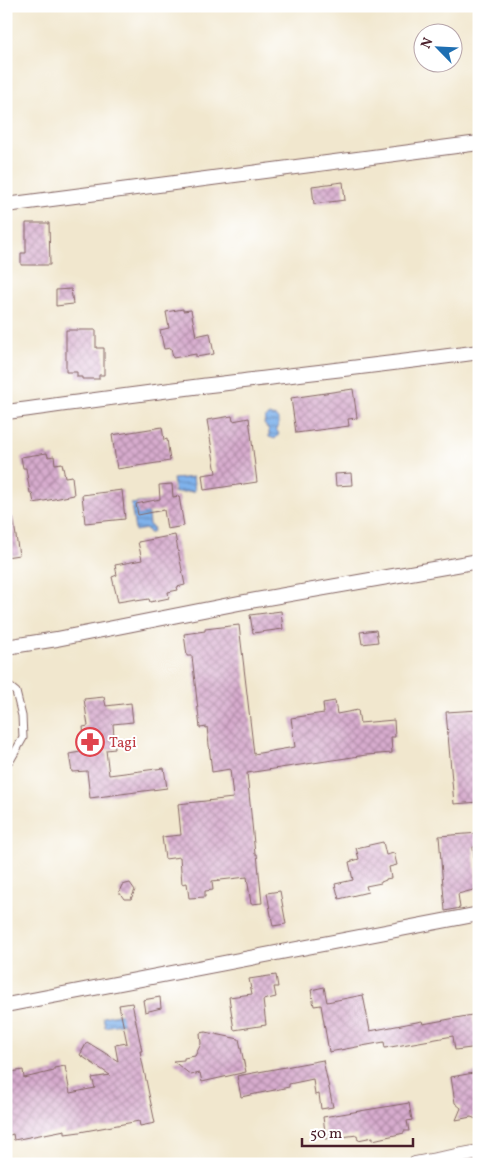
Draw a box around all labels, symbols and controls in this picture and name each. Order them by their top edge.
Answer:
north arrow [412,22,462,72]
text: N [417,35,438,52]
pharmacy icon: Tagi [75,727,105,757]
place label: Tagi [109,733,137,754]
scale bar [302,1115,414,1147]
text: 50 m [310,1124,342,1145]

